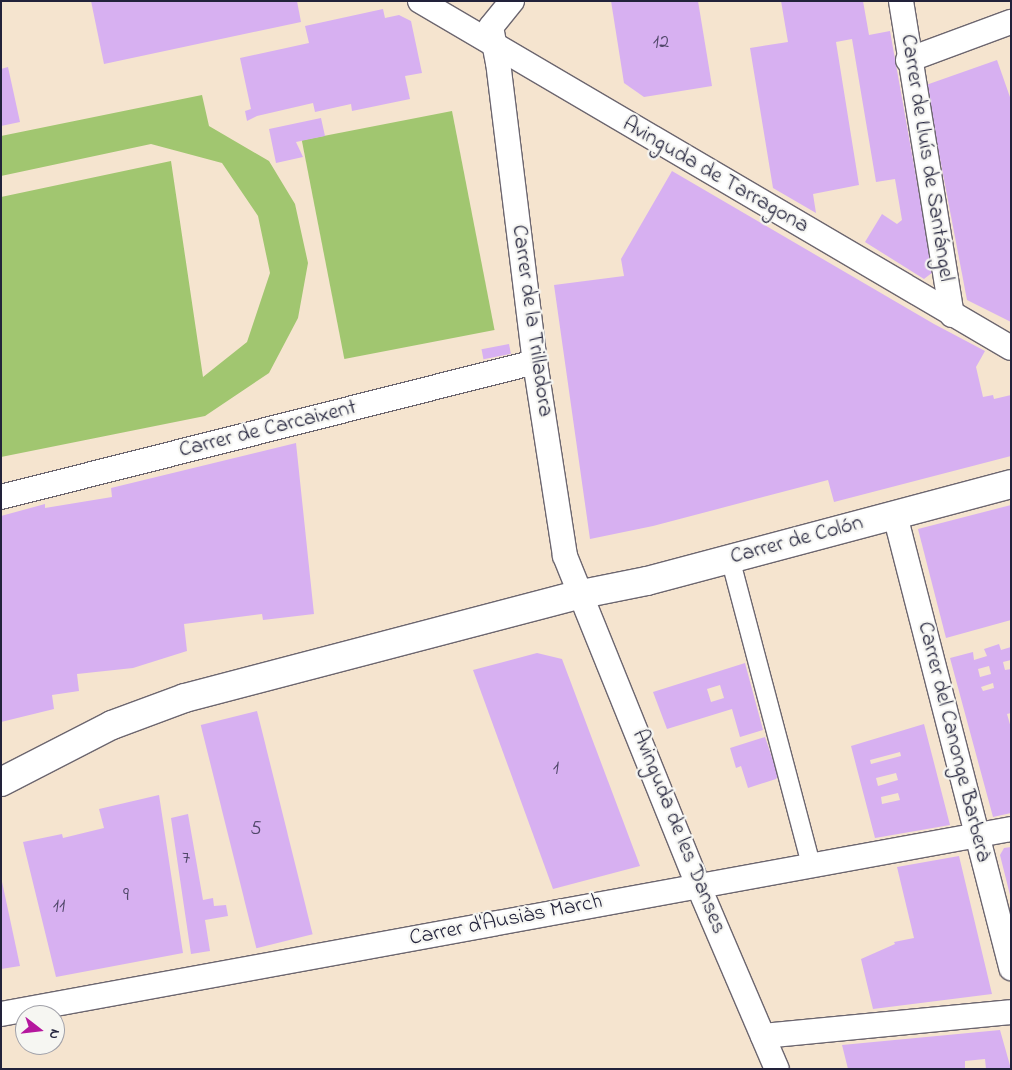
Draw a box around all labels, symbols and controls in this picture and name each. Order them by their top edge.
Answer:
house number: 12 [653,30,669,54]
street label: Carrer de Lluís de Santángel [893,33,959,283]
street label: Avinguda de Tarragona [617,112,813,240]
street label: Carrer de la Trilladora [504,223,558,419]
street label: Carrer de Carcaixent [177,395,359,465]
street label: Carrer de Colón [728,511,866,571]
street label: Carrer del Canonge Barberà [910,619,996,865]
street label: Avinguda de les Danses [625,726,731,938]
house number: 1 [553,756,559,780]
house number: 5 [250,817,262,841]
house number: 7 [182,846,190,870]
house number: 9 [123,883,129,907]
street label: Carrer d'Ausiàs March [407,889,605,953]
house number: 11 [53,894,65,918]
north arrow [15,1005,65,1055]
text: N [43,1027,65,1041]

